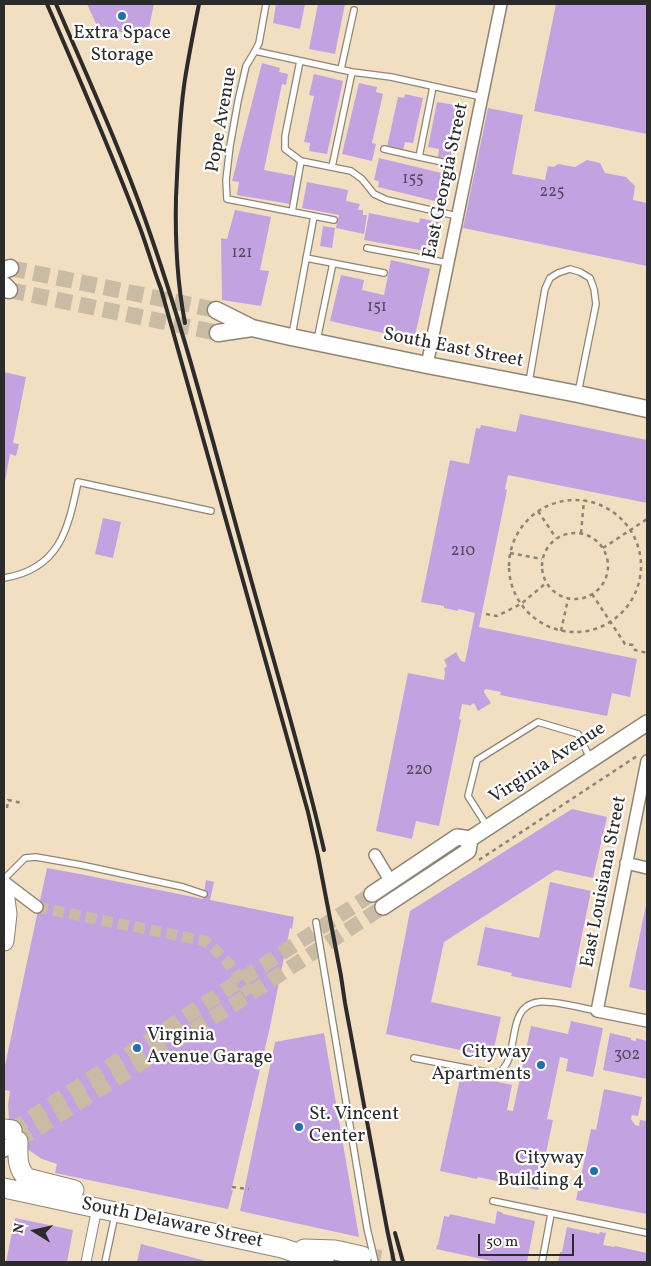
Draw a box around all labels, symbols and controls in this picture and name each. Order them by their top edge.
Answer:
marker: Extra Space Storage [116,10,128,22]
place label: Extra Space Storage [73,24,171,68]
street label: Pope Avenue [203,66,243,174]
street label: East Georgia Street [419,101,475,261]
house number: 155 [402,170,424,190]
house number: 225 [540,183,564,203]
house number: 121 [231,244,253,264]
house number: 151 [367,298,387,318]
street label: South East Street [381,324,525,374]
house number: 210 [451,542,475,562]
street label: Virginia Avenue [486,718,610,810]
house number: 220 [406,761,432,781]
street label: East Louisiana Street [577,794,633,970]
place label: Virginia Avenue Garage [147,1026,272,1070]
marker: Virginia Avenue Garage [131,1042,143,1054]
place label: Cityway Apartments [431,1043,531,1087]
house number: 302 [614,1046,640,1066]
marker: Cityway Apartments [535,1059,547,1071]
place label: St. Vincent Center [309,1105,399,1149]
marker: St. Vincent Center [293,1121,305,1133]
place label: Cityway Building 4 [497,1149,584,1193]
marker: Cityway Building 4 [588,1165,600,1177]
street label: South Delaware Street [79,1194,265,1254]
north arrow [10,1206,60,1256]
text: N [9,1222,30,1235]
scale bar [481,1224,577,1256]
text: 50 m [486,1232,518,1253]

